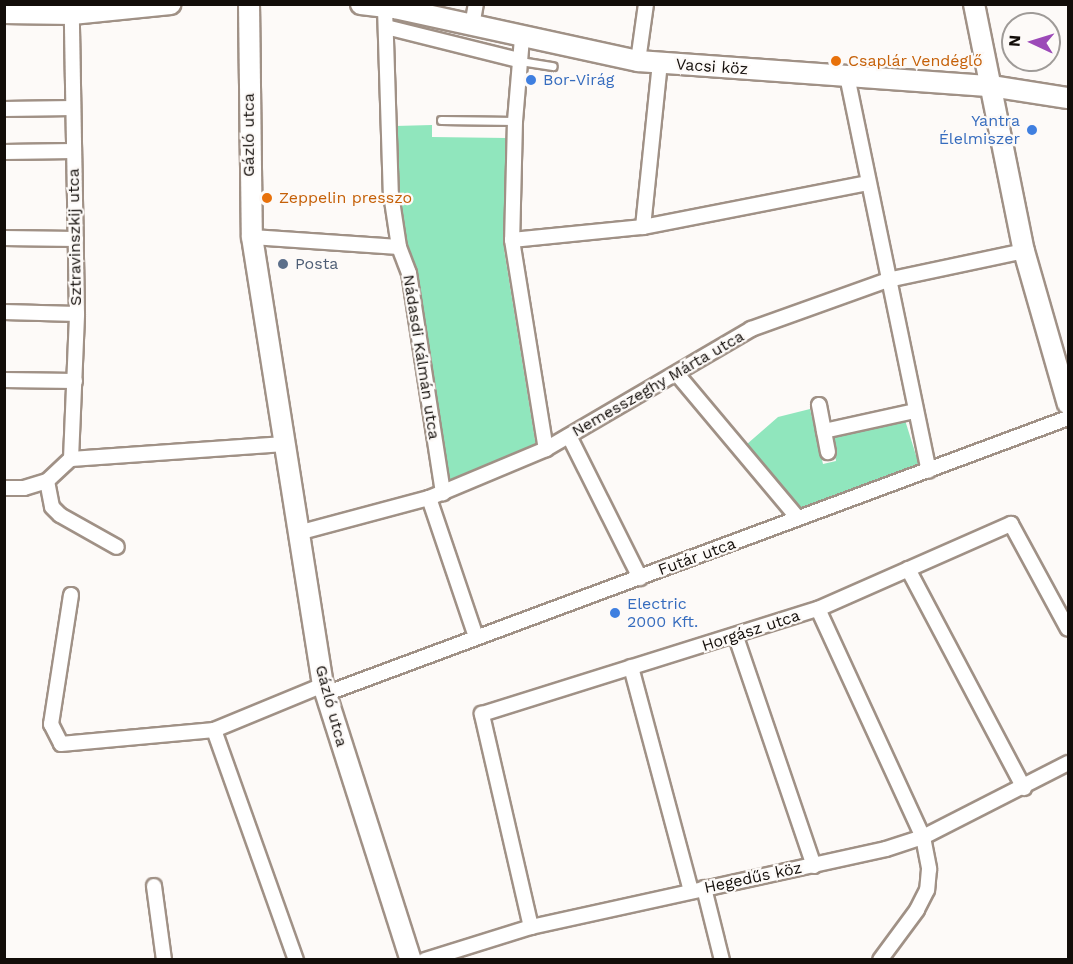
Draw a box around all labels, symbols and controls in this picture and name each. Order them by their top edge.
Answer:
north arrow [1001,12,1061,72]
text: N [1005,34,1024,47]
place label: Csaplár Vendéglő [848,51,983,71]
marker: Csaplár Vendéglő [829,54,843,68]
street label: Vacsi köz [675,55,749,79]
place label: Bor-Virág [543,70,614,90]
marker: Bor-Virág [524,73,538,87]
street label: Gázló utca [239,93,259,177]
place label: Yantra Élelmiszer [939,111,1020,149]
marker: Yantra Élelmiszer [1025,123,1039,137]
street label: Sztravinszkij utca [64,168,86,306]
place label: Zeppelin presszo [279,188,412,208]
marker: Zeppelin presszo [260,191,274,205]
place label: Posta [295,254,338,274]
marker: Posta [276,257,290,271]
street label: Nádasdi Kálmán utca [398,273,444,441]
street label: Nemesszeghy Márta utca [568,327,748,441]
street label: Futár utca [656,534,738,580]
place label: Electric 2000 Kft. [627,594,698,632]
marker: Electric 2000 Kft. [608,606,622,620]
street label: Horgász utca [700,606,802,656]
street label: Gázló utca [311,663,351,749]
street label: Hegedűs köz [702,858,804,898]

